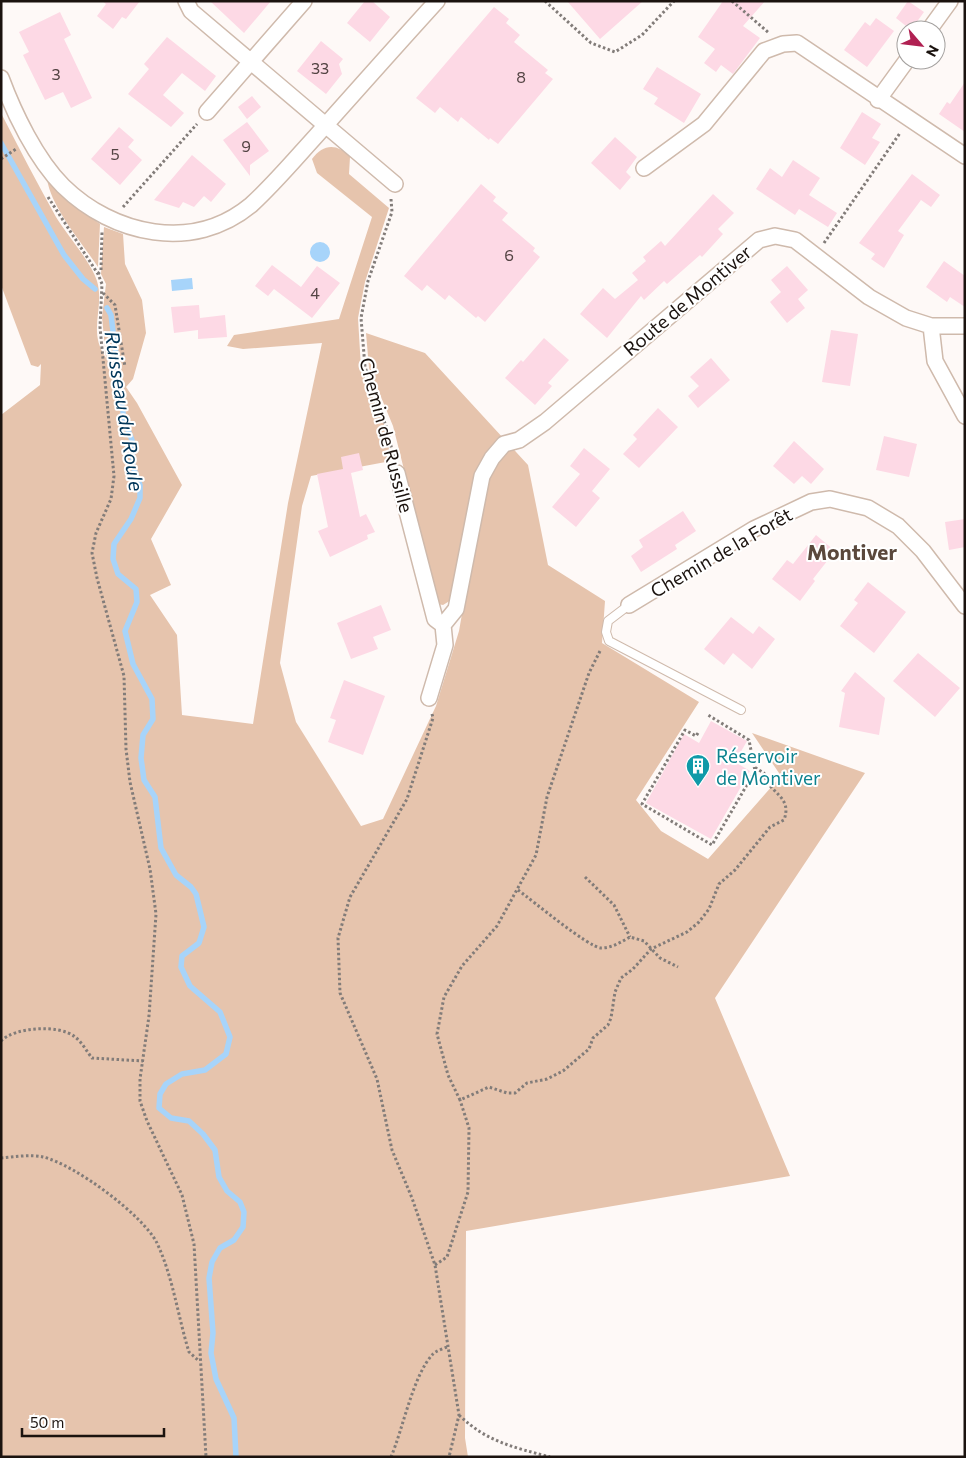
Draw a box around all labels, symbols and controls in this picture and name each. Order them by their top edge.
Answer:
north arrow [896,20,946,70]
text: N [923,43,943,60]
house number: 33 [311,58,329,77]
house number: 3 [51,64,61,83]
house number: 8 [516,67,526,86]
house number: 9 [241,136,251,155]
house number: 5 [110,144,120,163]
street label: Route de Montiver [618,239,756,360]
house number: 6 [504,245,514,264]
house number: 4 [310,283,320,302]
water label: Ruisseau du Roule [100,329,150,493]
street label: Chemin de Russille [355,355,419,515]
street label: Chemin de la Forêt [646,502,796,602]
district label: Montiver [807,539,897,564]
place label: Réservoir de Montiver [716,744,821,789]
building icon: Réservoir de Montiver [685,753,711,787]
scale bar [22,1406,165,1438]
text: 50 m [30,1413,64,1431]

